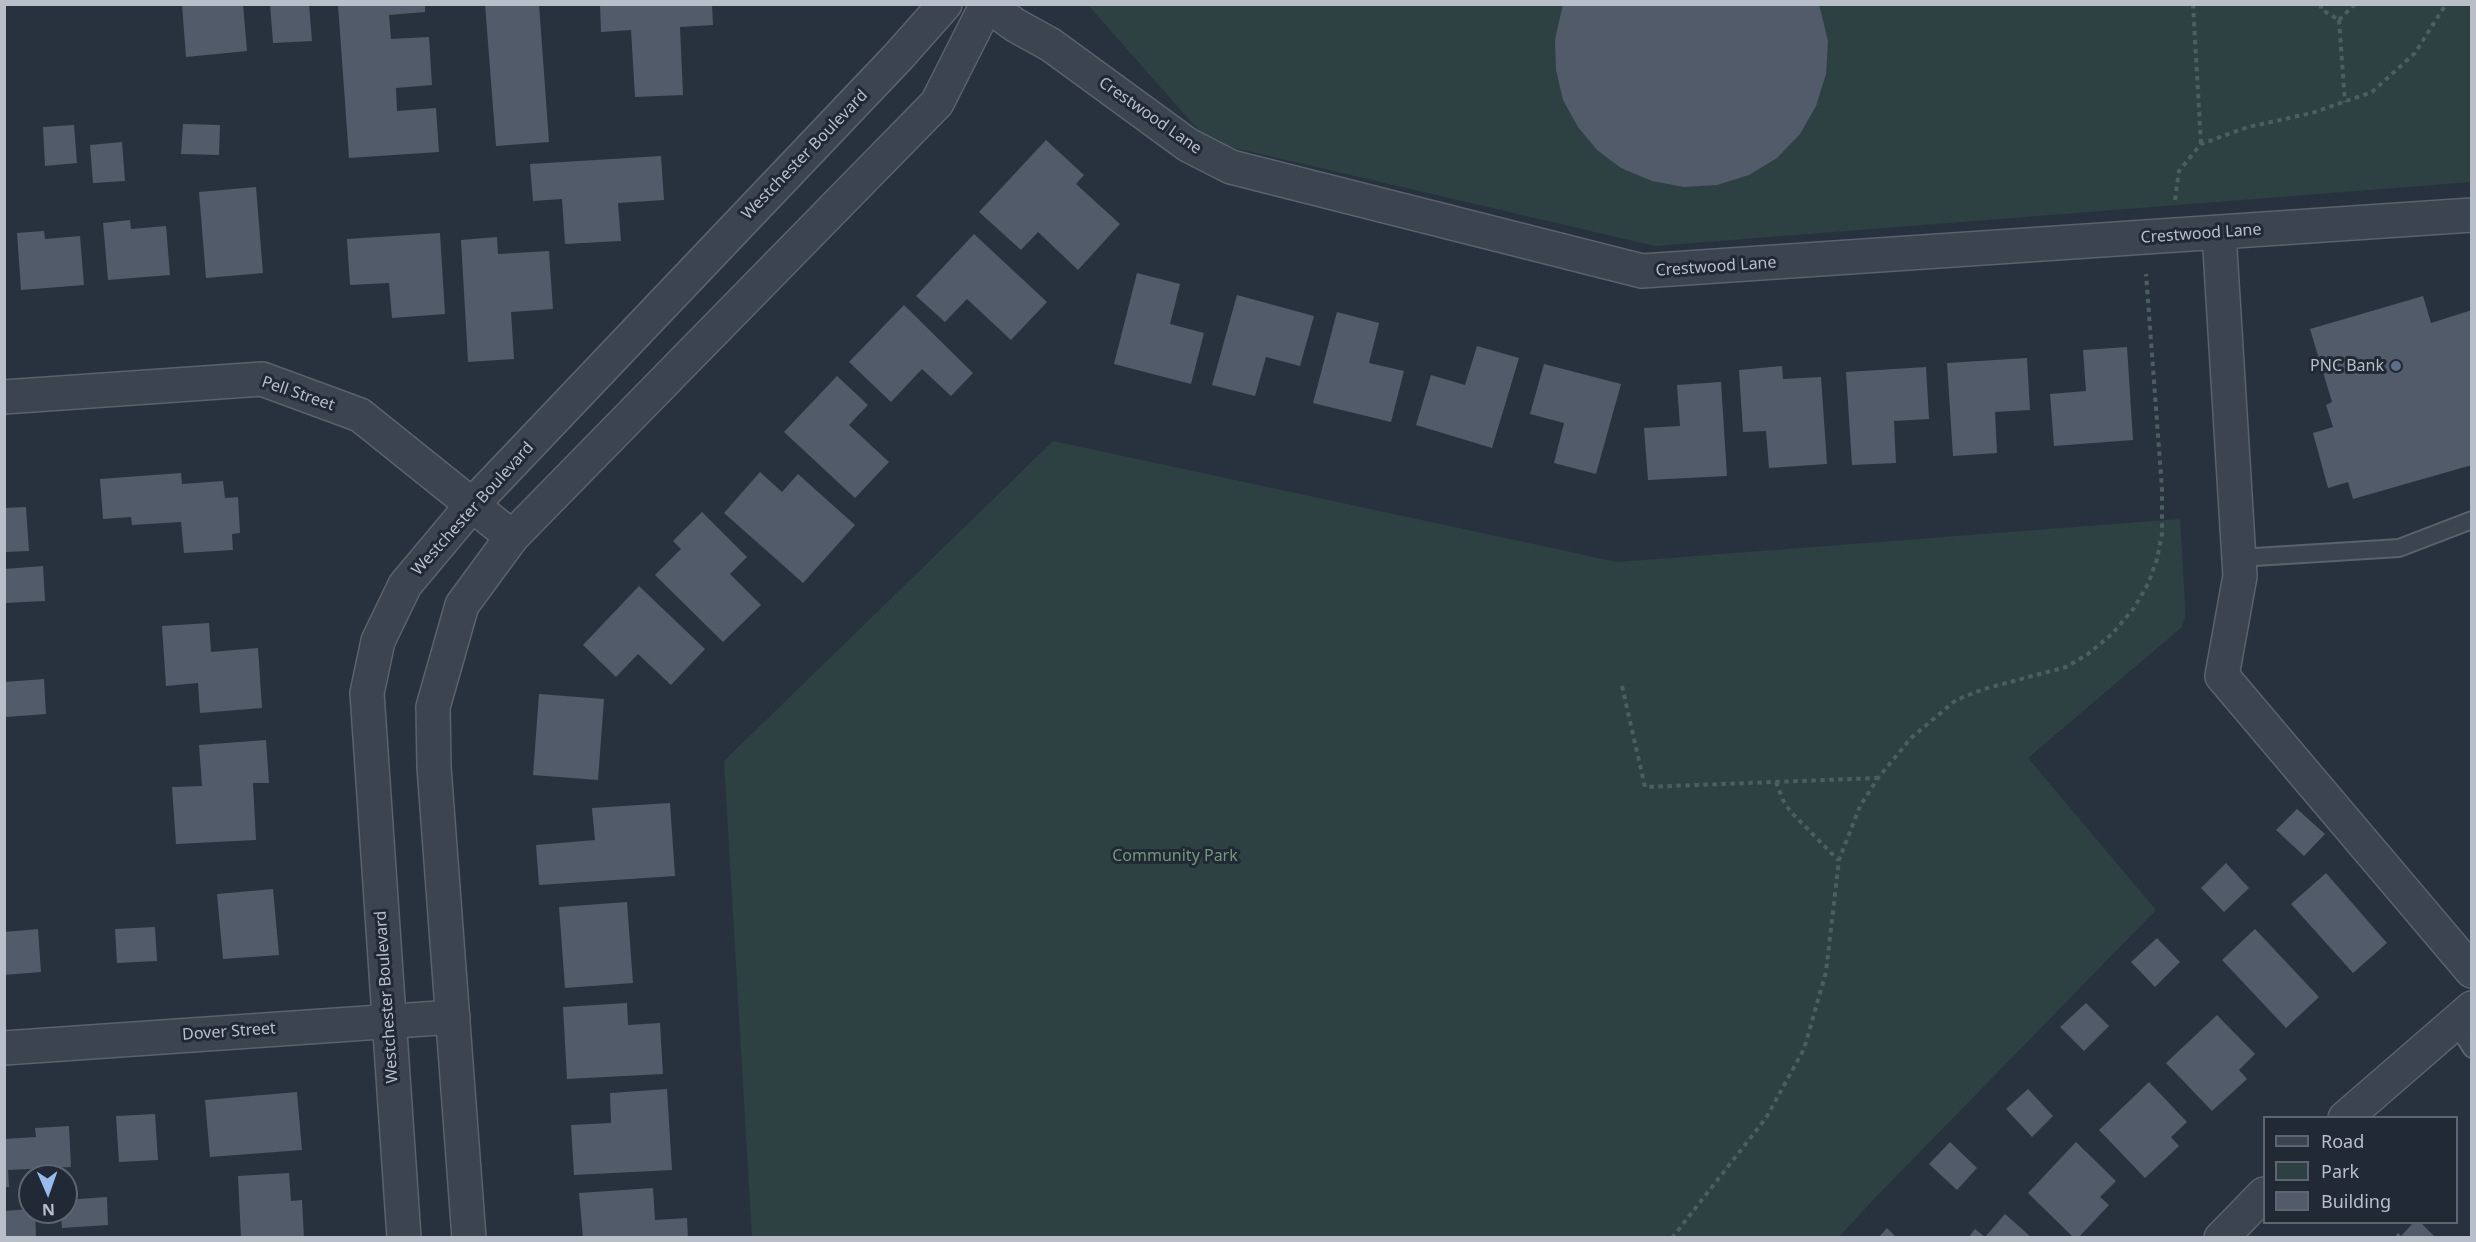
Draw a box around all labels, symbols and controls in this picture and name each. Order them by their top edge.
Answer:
street label: Crestwood Lane [1095,73,1205,159]
street label: Westchester Boulevard [738,86,872,224]
street label: Crestwood Lane [2140,220,2262,248]
street label: Crestwood Lane [1655,253,1777,281]
place label: PNC Bank [2310,356,2384,376]
marker: PNC Bank [2389,359,2403,373]
street label: Pell Street [259,373,337,415]
street label: Westchester Boulevard [408,438,538,580]
park label: Community Park [1112,846,1238,866]
street label: Westchester Boulevard [371,910,403,1084]
street label: Dover Street [182,1019,276,1045]
legend [2263,1116,2458,1224]
text: Road [2321,1129,2364,1153]
text: Park [2321,1159,2359,1183]
north arrow [18,1164,78,1224]
text: Building [2321,1189,2391,1213]
text: N [42,1199,55,1221]

